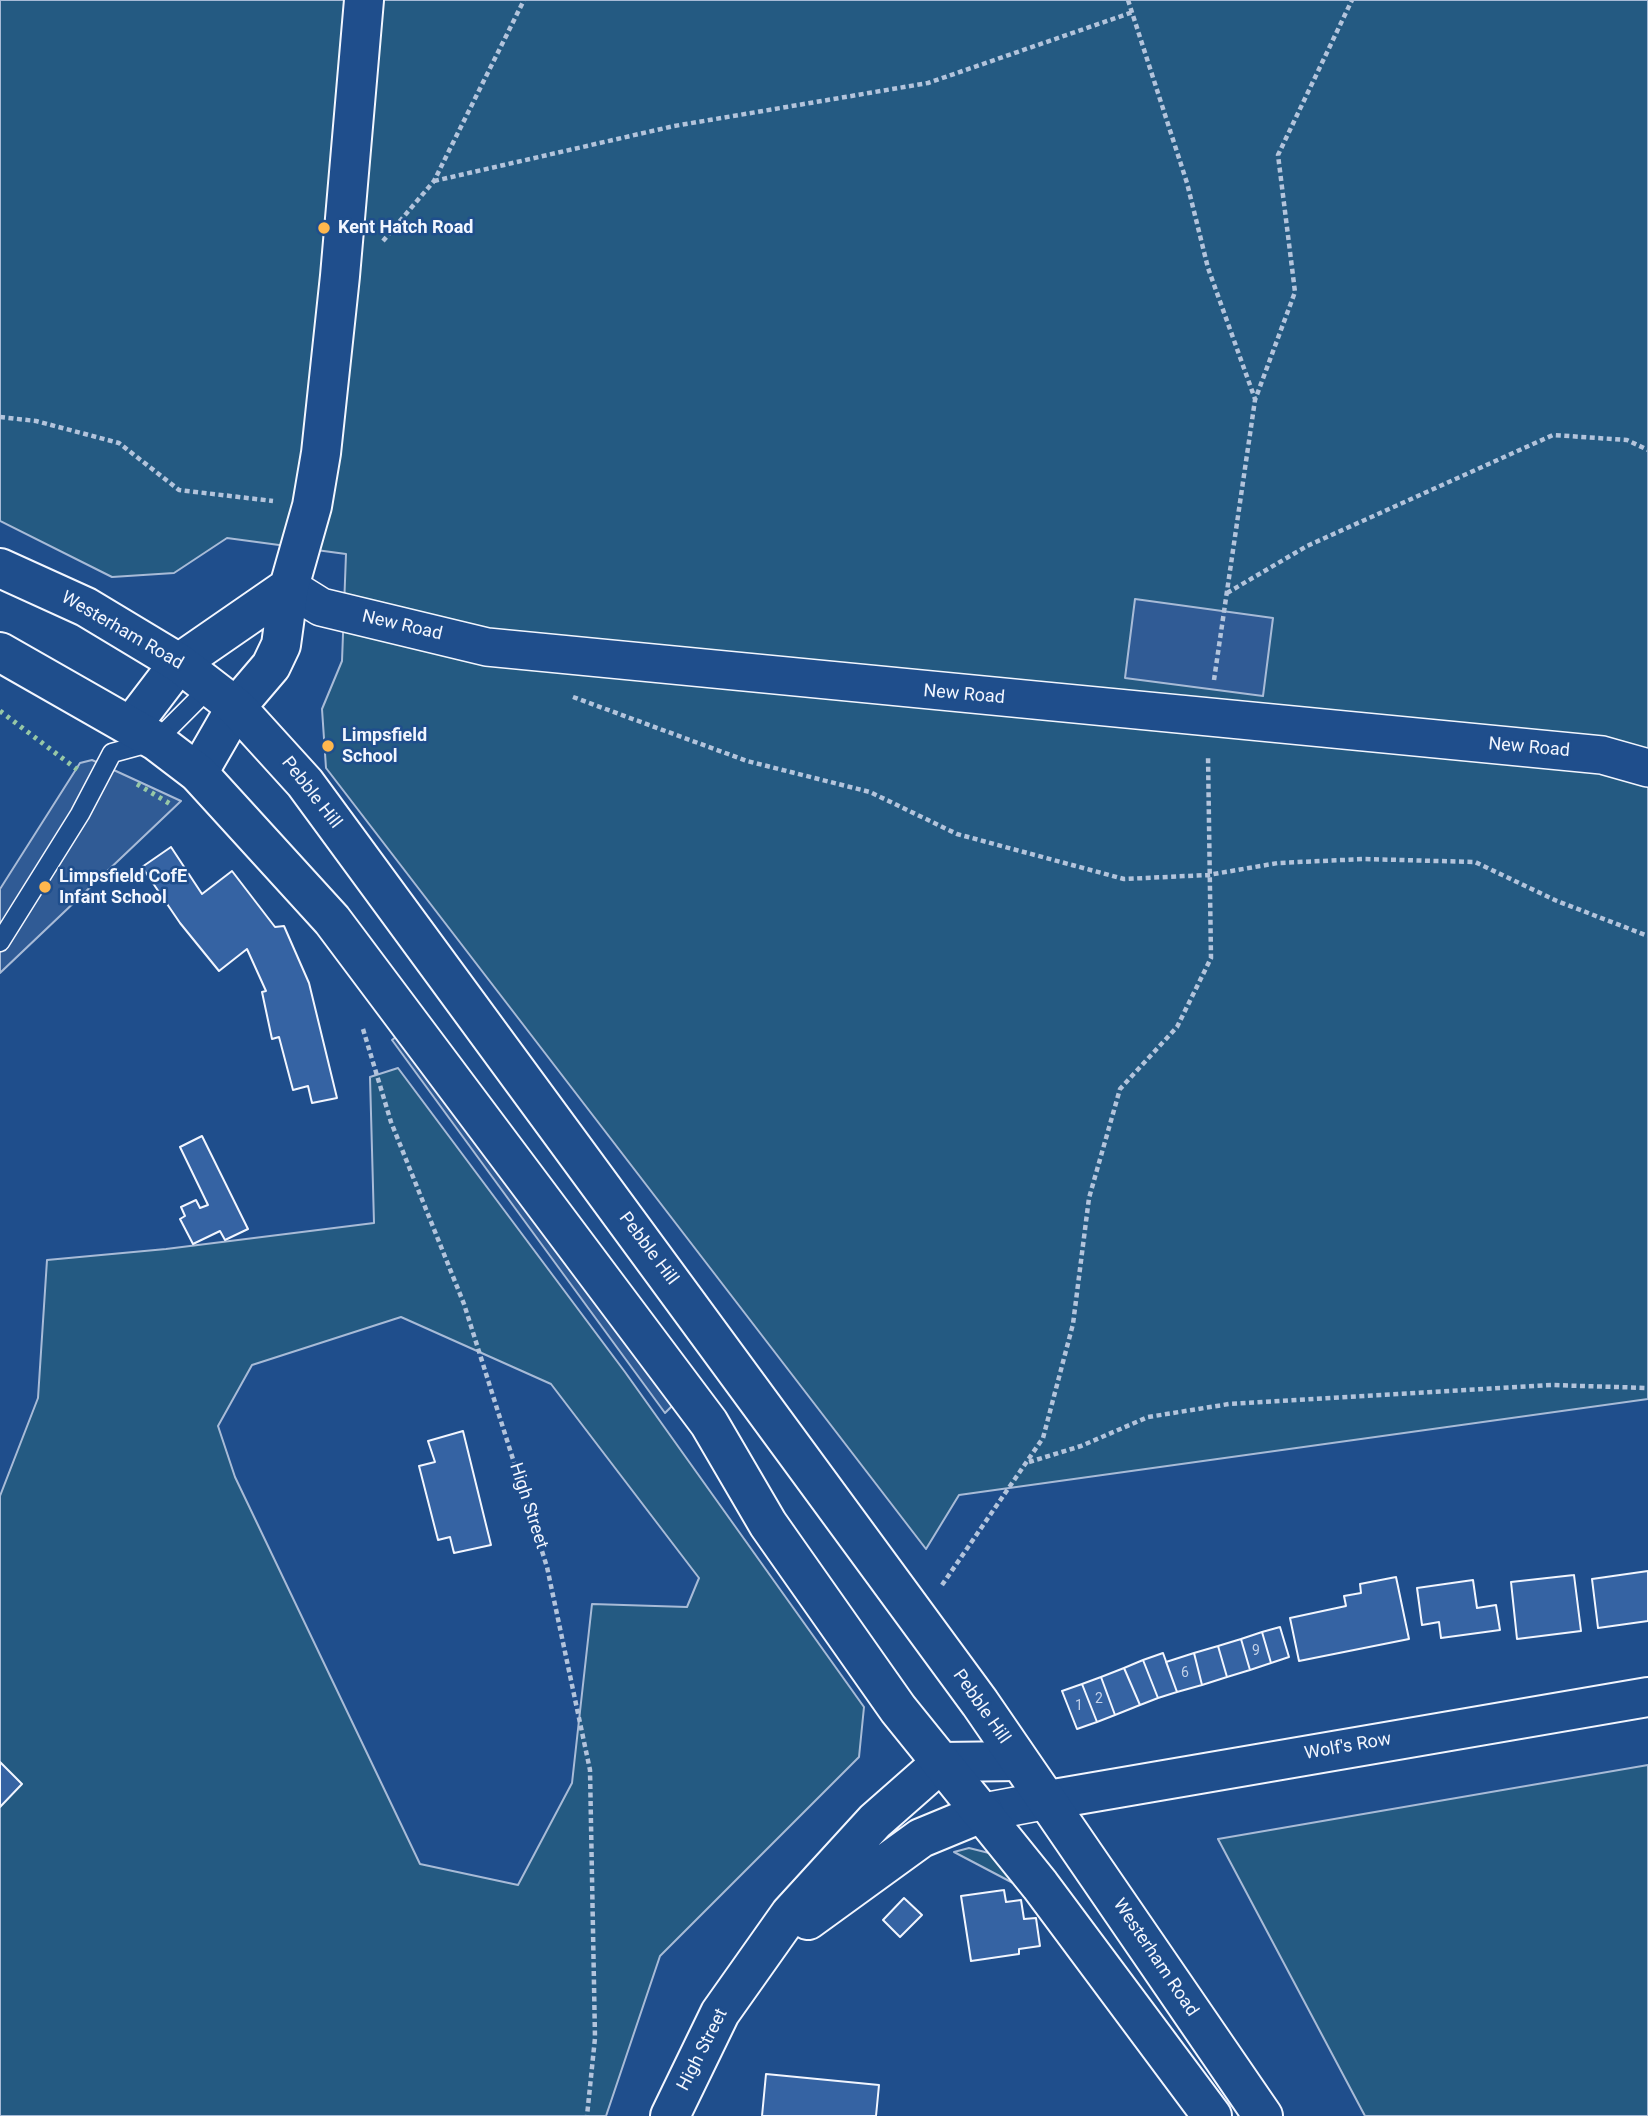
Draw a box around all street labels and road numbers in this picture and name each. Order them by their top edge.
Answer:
street label: Westerham Road [57,587,187,675]
street label: New Road [360,606,444,646]
street label: New Road [922,681,1006,709]
street label: New Road [1487,734,1571,762]
street label: Pebble Hill [276,753,346,833]
street label: Pebble Hill [614,1208,682,1290]
street label: High Street [504,1460,552,1552]
street label: Pebble Hill [948,1666,1014,1748]
street label: Wolf's Row [1303,1729,1393,1765]
street label: Westerham Road [1108,1895,1202,2021]
street label: High Street [673,2005,733,2095]

